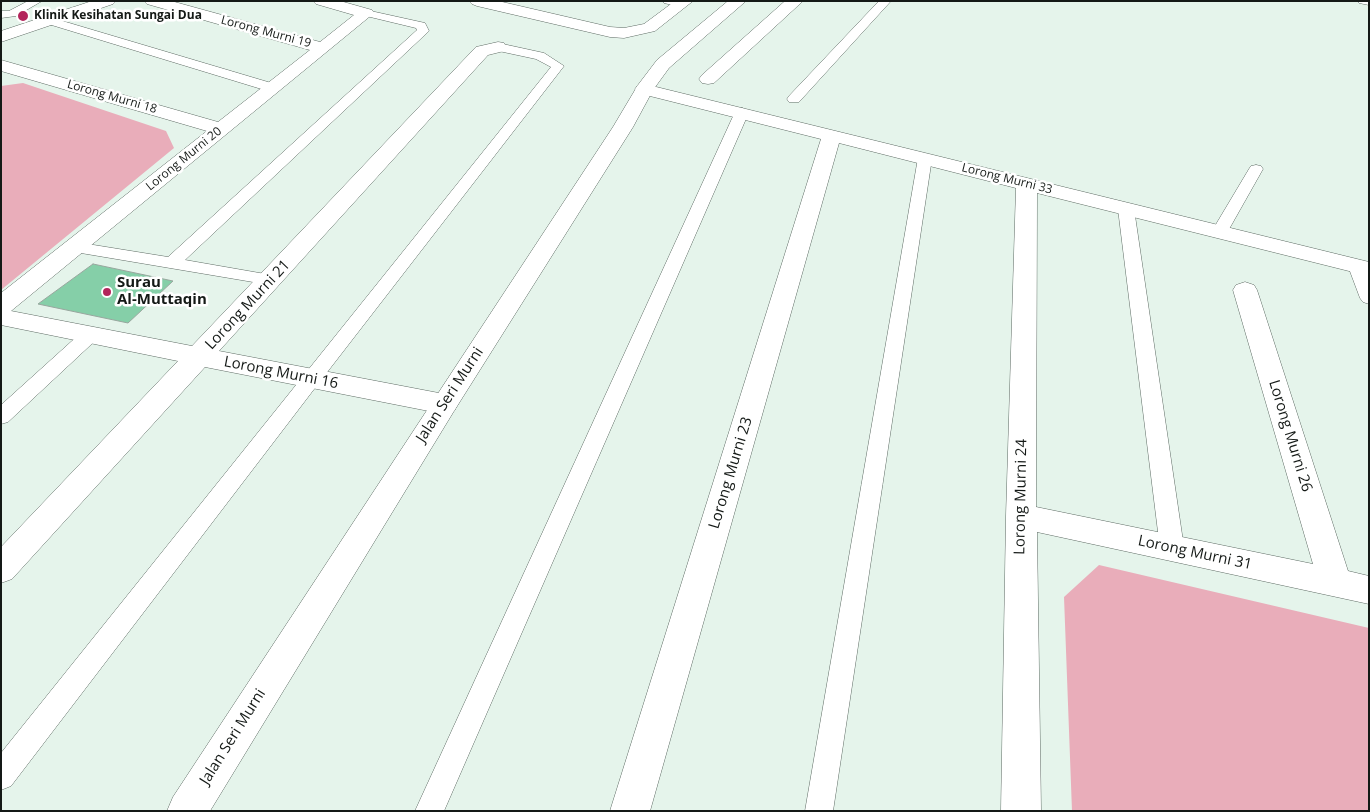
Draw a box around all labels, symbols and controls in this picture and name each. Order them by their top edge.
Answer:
marker: Klinik Kesihatan Sungai Dua [16,9,30,23]
place label: Klinik Kesihatan Sungai Dua [34,9,202,23]
street label: Lorong Murni 19 [219,13,313,51]
street label: Lorong Murni 18 [65,77,159,117]
street label: Lorong Murni 20 [143,124,225,194]
street label: Lorong Murni 33 [960,161,1054,197]
street label: Lorong Murni 21 [202,256,294,354]
place label: Surau Al-Muttaqin [117,274,207,309]
marker: Surau Al-Muttaqin [101,286,113,298]
street label: Jalan Seri Murni [413,344,487,446]
street label: Lorong Murni 16 [222,353,340,393]
street label: Lorong Murni 26 [1264,378,1316,494]
street label: Lorong Murni 23 [705,415,757,531]
street label: Lorong Murni 24 [1011,439,1031,555]
street label: Lorong Murni 31 [1136,532,1254,574]
street label: Jalan Seri Murni [196,686,270,788]

